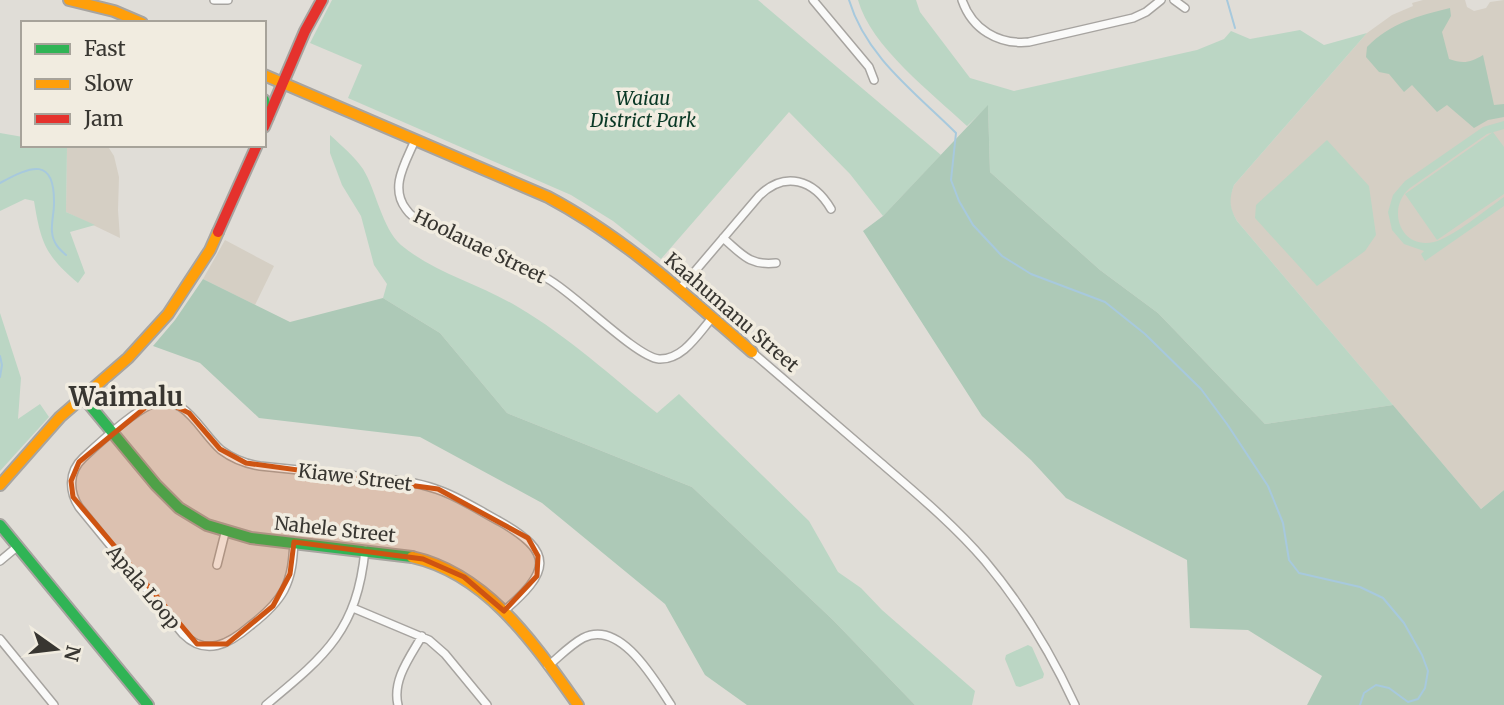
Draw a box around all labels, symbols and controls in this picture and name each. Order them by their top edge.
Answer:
legend [21,21,266,147]
text: Fast [84,35,126,62]
text: Slow [84,70,133,97]
park label: Waiau District Park [589,86,697,132]
text: Jam [83,105,123,132]
street label: Hoolauae Street [410,204,551,289]
street label: Kaahumanu Street [660,247,804,377]
district label: Waimalu [68,380,183,413]
street label: Kiawe Street [297,458,414,496]
street label: Nahele Street [273,511,397,547]
street label: Apala Loop [101,539,186,634]
north arrow [21,614,91,684]
text: N [59,643,86,663]

